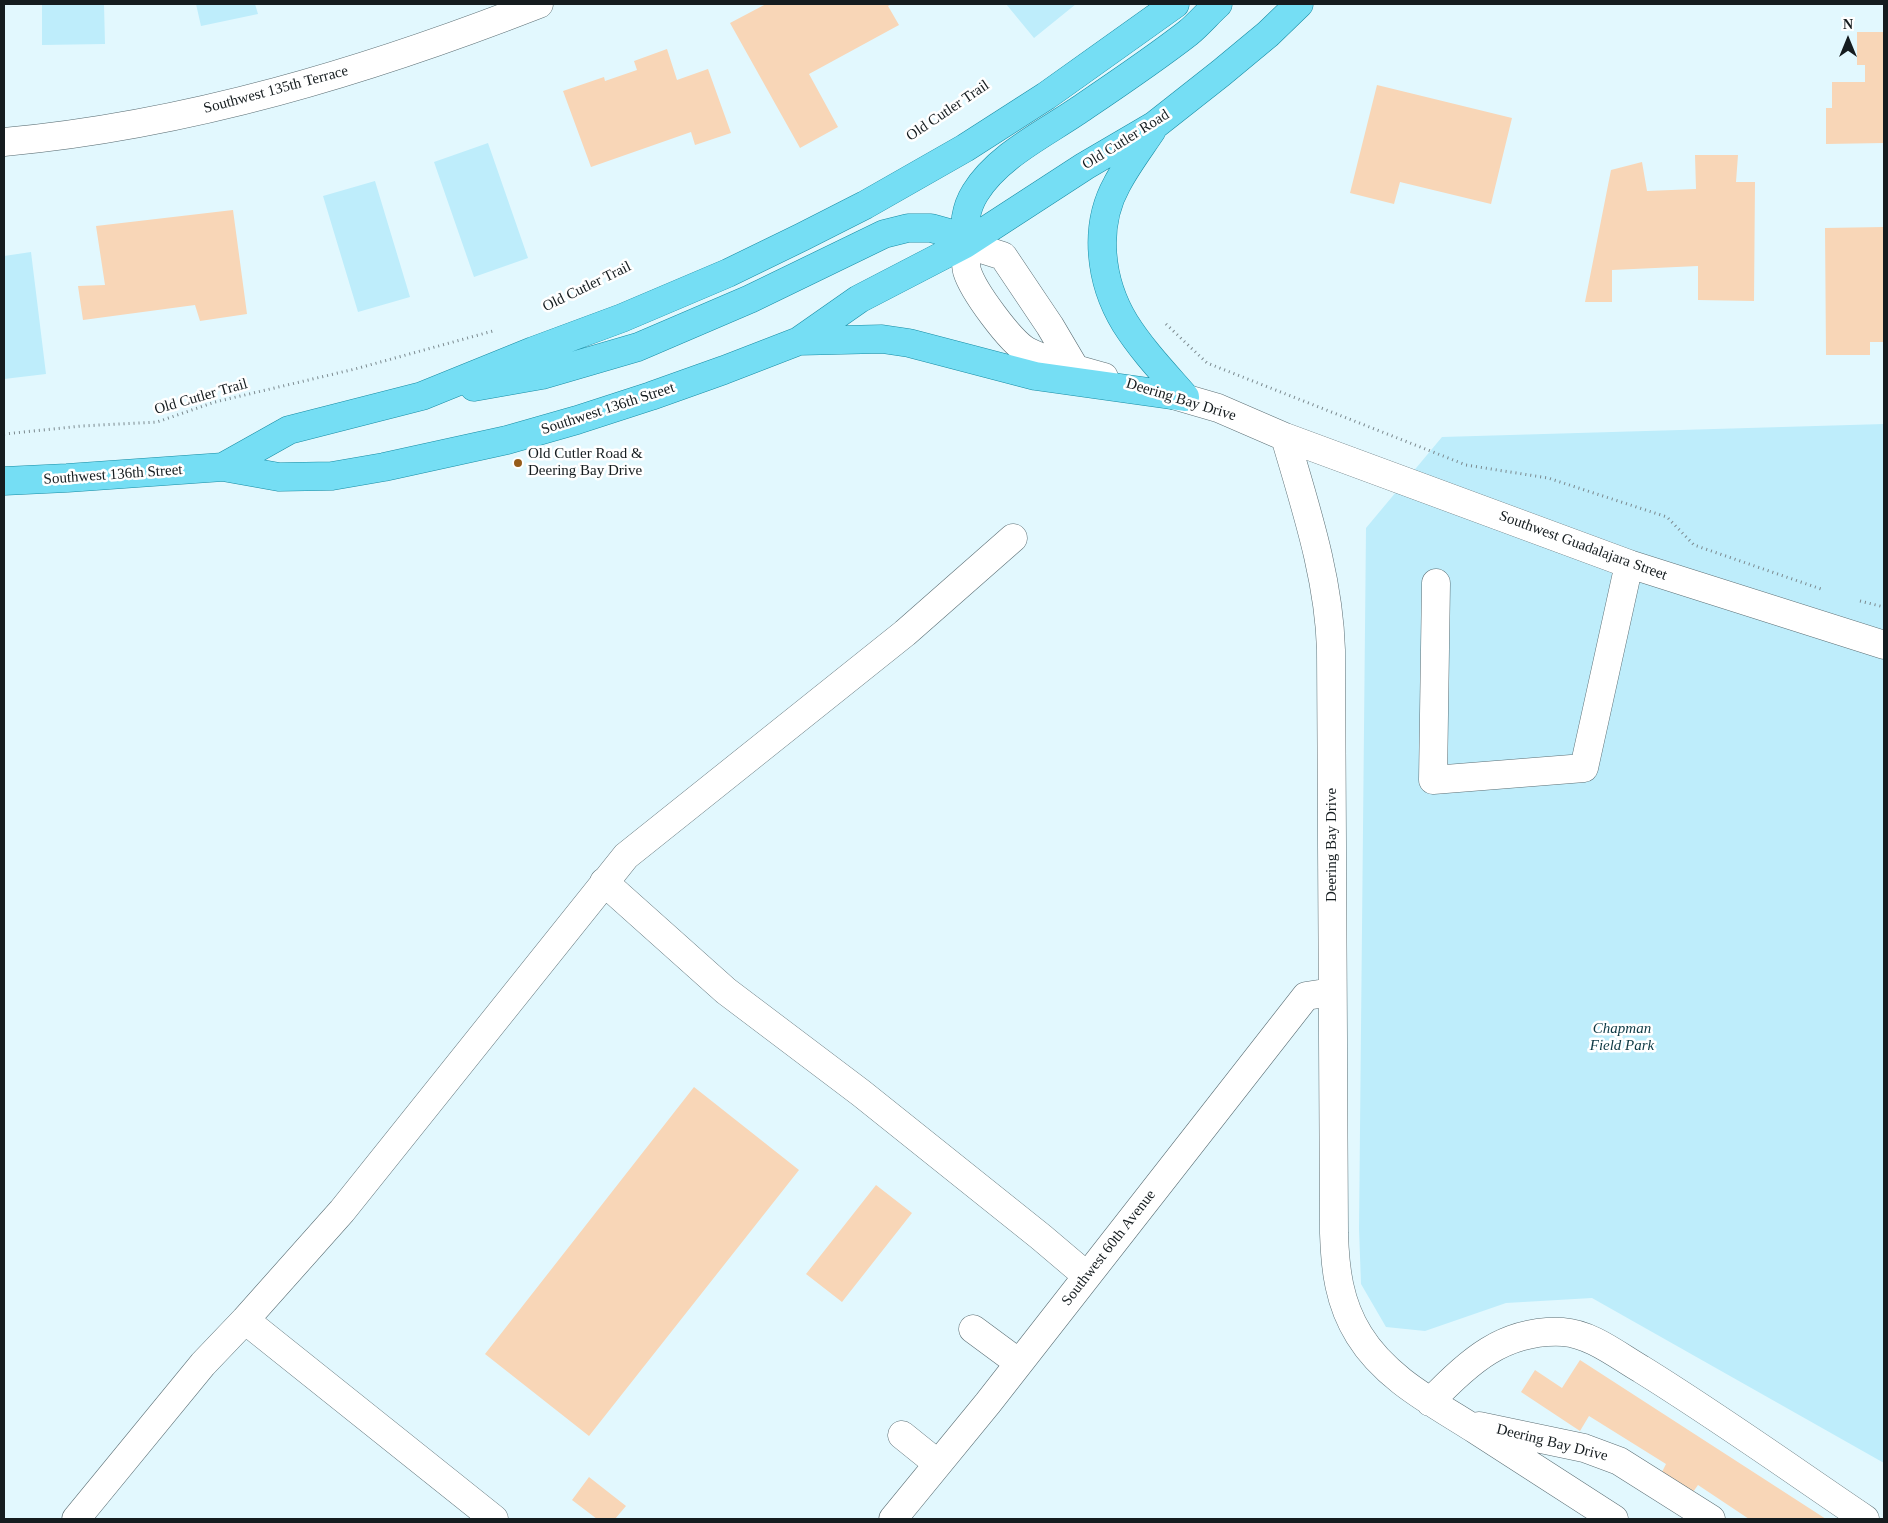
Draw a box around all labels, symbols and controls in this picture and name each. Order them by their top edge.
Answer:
north arrow [1823,15,1873,65]
text: N [1843,17,1853,32]
street label: Southwest 135th Terrace [202,62,350,118]
street label: Old Cutler Trail [903,77,993,145]
street label: Old Cutler Road [1079,106,1173,174]
street label: Old Cutler Trail [540,258,634,316]
street label: Old Cutler Trail [152,375,250,419]
street label: Deering Bay Drive [1124,375,1238,425]
street label: Southwest 136th Street [539,379,677,439]
place label: Old Cutler Road & Deering Bay Drive [528,445,643,480]
marker: Old Cutler Road & Deering Bay Drive [512,457,524,469]
street label: Southwest 136th Street [43,461,183,489]
street label: Southwest Guadalajara Street [1497,507,1669,585]
street label: Deering Bay Drive [1323,788,1341,902]
park label: Chapman Field Park [1590,1020,1654,1055]
street label: Southwest 60th Avenue [1058,1186,1160,1310]
street label: Deering Bay Drive [1494,1420,1610,1466]

